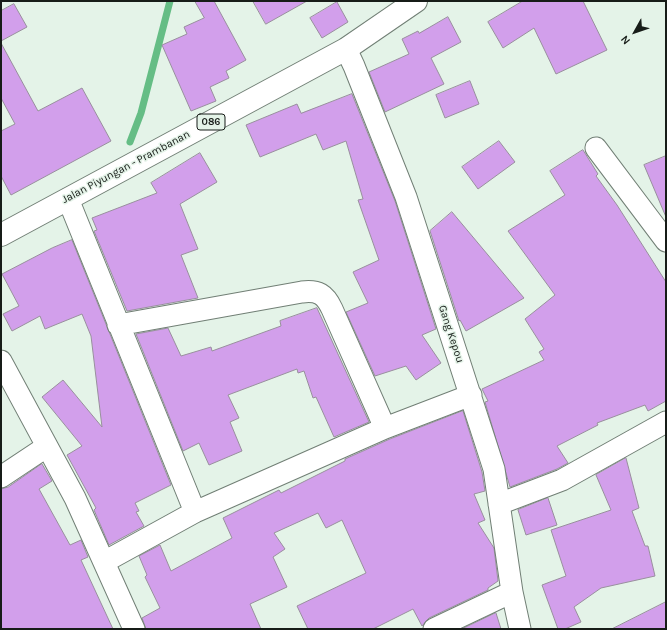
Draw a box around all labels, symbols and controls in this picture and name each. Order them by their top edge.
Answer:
north arrow [615,12,655,52]
text: N [618,33,633,47]
road number: 086 [197,114,225,130]
street label: Jalan Piyungan - Prambanan [60,128,192,206]
street label: Gang Kepou [435,303,467,365]

